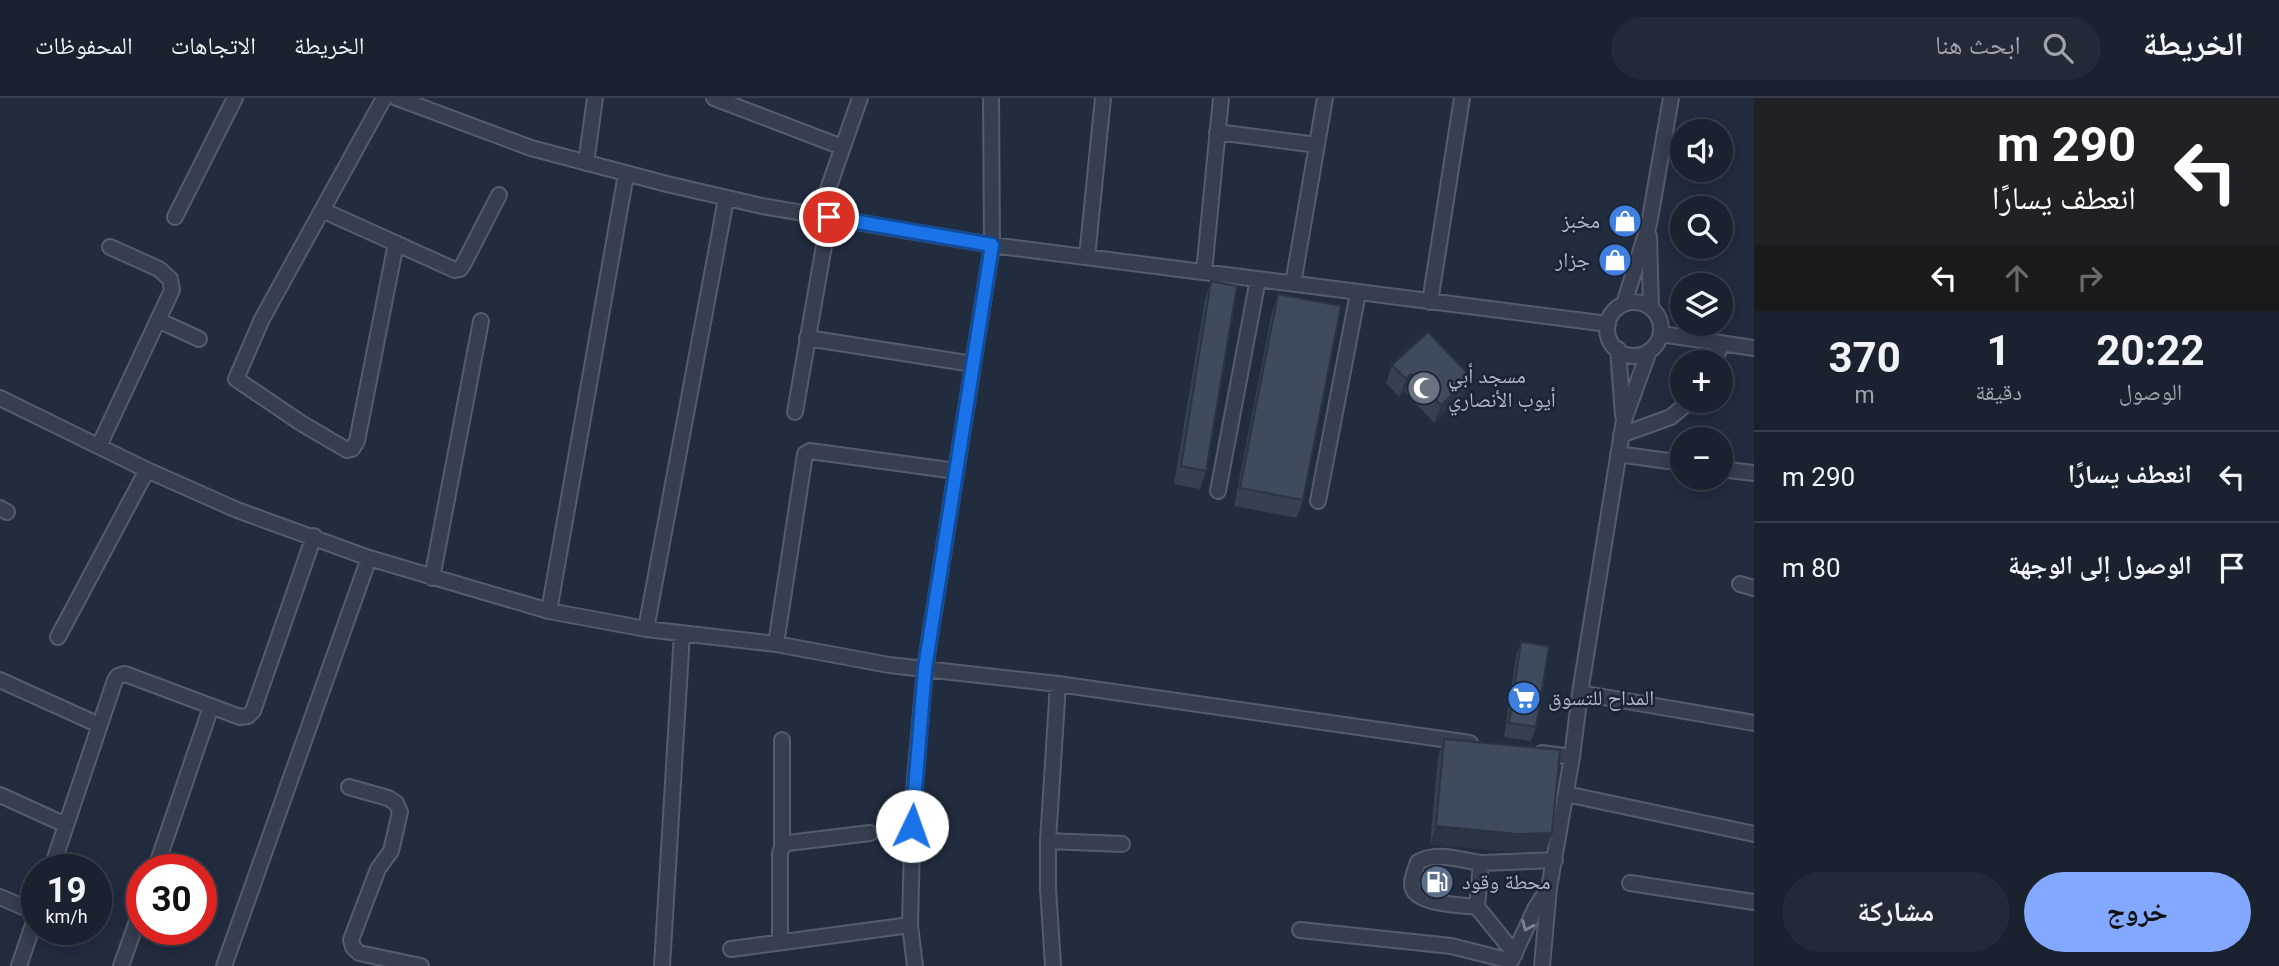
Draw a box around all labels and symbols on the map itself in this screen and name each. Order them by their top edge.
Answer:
pin [799,187,859,247]
shop icon: مخبز [1606,202,1644,240]
place label: مخبز [1561,209,1600,233]
shop icon: جزار [1596,241,1634,279]
place label: جزار [1554,248,1590,272]
place label: مسجد أبي أيوب الأنصاري [1448,363,1556,416]
mosque icon: مسجد أبي أيوب الأنصاري [1405,369,1443,407]
supermarket icon: المداح للتسوق [1505,679,1543,717]
place label: المداح للتسوق [1548,686,1654,711]
position arrow [875,789,949,863]
speed limit sign: 30 [126,854,217,945]
fuel station icon: محطة وقود [1418,863,1456,901]
place label: محطة وقود [1462,870,1551,894]
one-way arrow [1521,919,1535,931]

